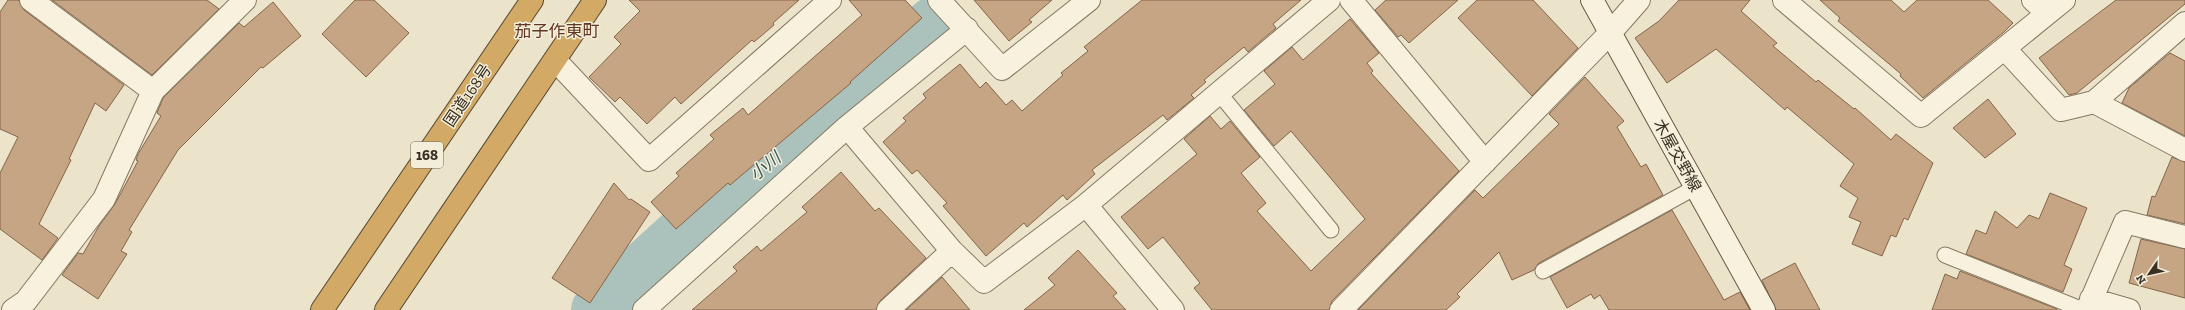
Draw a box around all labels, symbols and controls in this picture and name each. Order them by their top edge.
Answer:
district label: 茄子作東町 [515,21,600,41]
street label: 国道168号 [440,60,495,130]
street label: 木屋交野線 [1650,116,1705,195]
road number: 168 [411,142,443,168]
water label: 小川 [745,146,786,184]
north arrow [2129,254,2169,294]
text: N [2133,272,2149,286]

